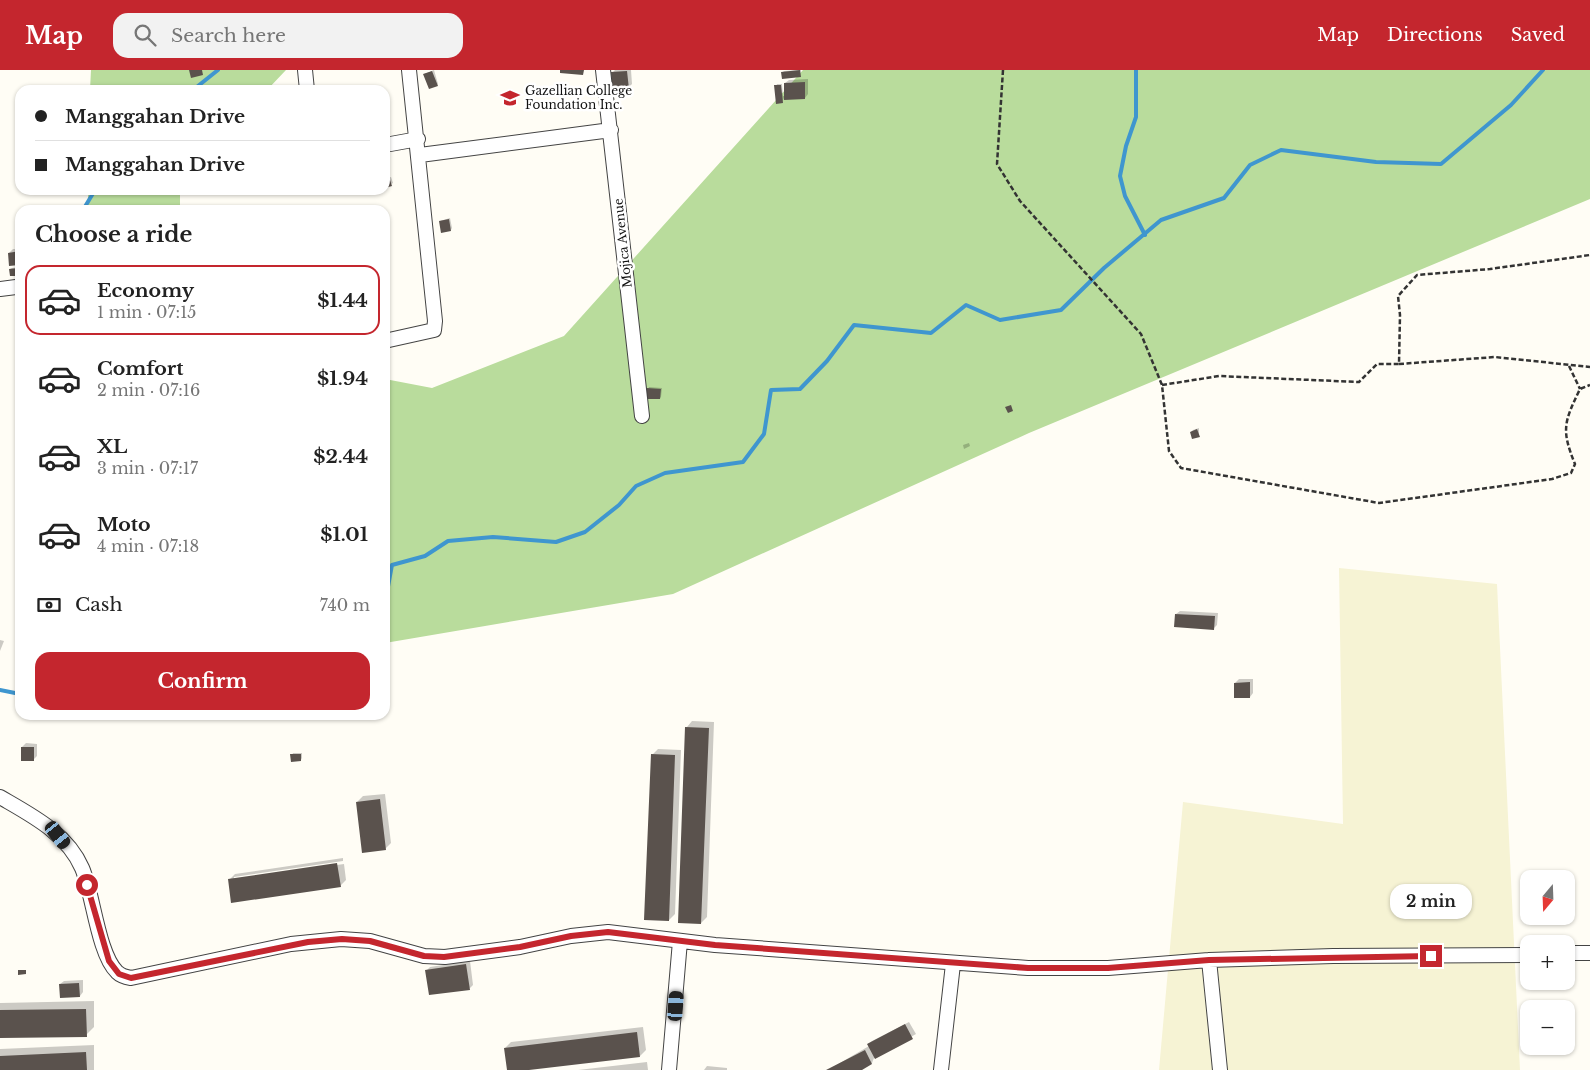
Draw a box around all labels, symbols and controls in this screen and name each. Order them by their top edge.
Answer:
search box [113,13,463,58]
text: Map [25,21,83,50]
icon: search [131,21,159,49]
text: Search here [171,24,286,47]
text: Map [1317,24,1359,46]
text: Directions [1387,24,1483,46]
text: Saved [1511,24,1565,46]
place label: Gazellian College Foundation Inc. [525,83,632,112]
school or university icon: Gazellian College Foundation Inc. [499,87,521,109]
text: Manggahan Drive [65,105,245,128]
text: Manggahan Drive [65,153,245,176]
street label: Mojica Avenue [610,197,635,289]
text: Choose a ride [35,221,192,248]
icon: car [37,278,82,323]
text: Economy [97,279,194,302]
text: $1.44 [317,289,368,312]
text: 1 min · 07:15 [97,302,196,322]
icon: car [37,356,82,401]
text: Comfort [97,357,184,380]
text: $1.94 [317,367,368,390]
text: 2 min · 07:16 [97,380,200,400]
icon: car [37,434,82,479]
text: XL [97,435,127,458]
text: $2.44 [313,445,368,468]
text: 3 min · 07:17 [97,458,198,478]
icon: car [37,512,82,557]
text: Moto [97,513,151,536]
text: $1.01 [320,523,368,546]
text: 4 min · 07:18 [97,536,199,556]
icon: cash [35,591,63,619]
text: Cash [75,593,122,616]
text: 740 m [320,595,370,615]
button: Confirm [35,652,370,710]
car [42,819,73,851]
north arrow [1520,870,1575,925]
map controls [1520,870,1575,1055]
route start [76,874,98,896]
callout: 2 min [1390,884,1472,918]
text: 2 min [1406,891,1456,911]
button: + [1520,935,1575,990]
route end [1420,945,1442,967]
car [667,991,684,1021]
button: − [1520,1000,1575,1055]

